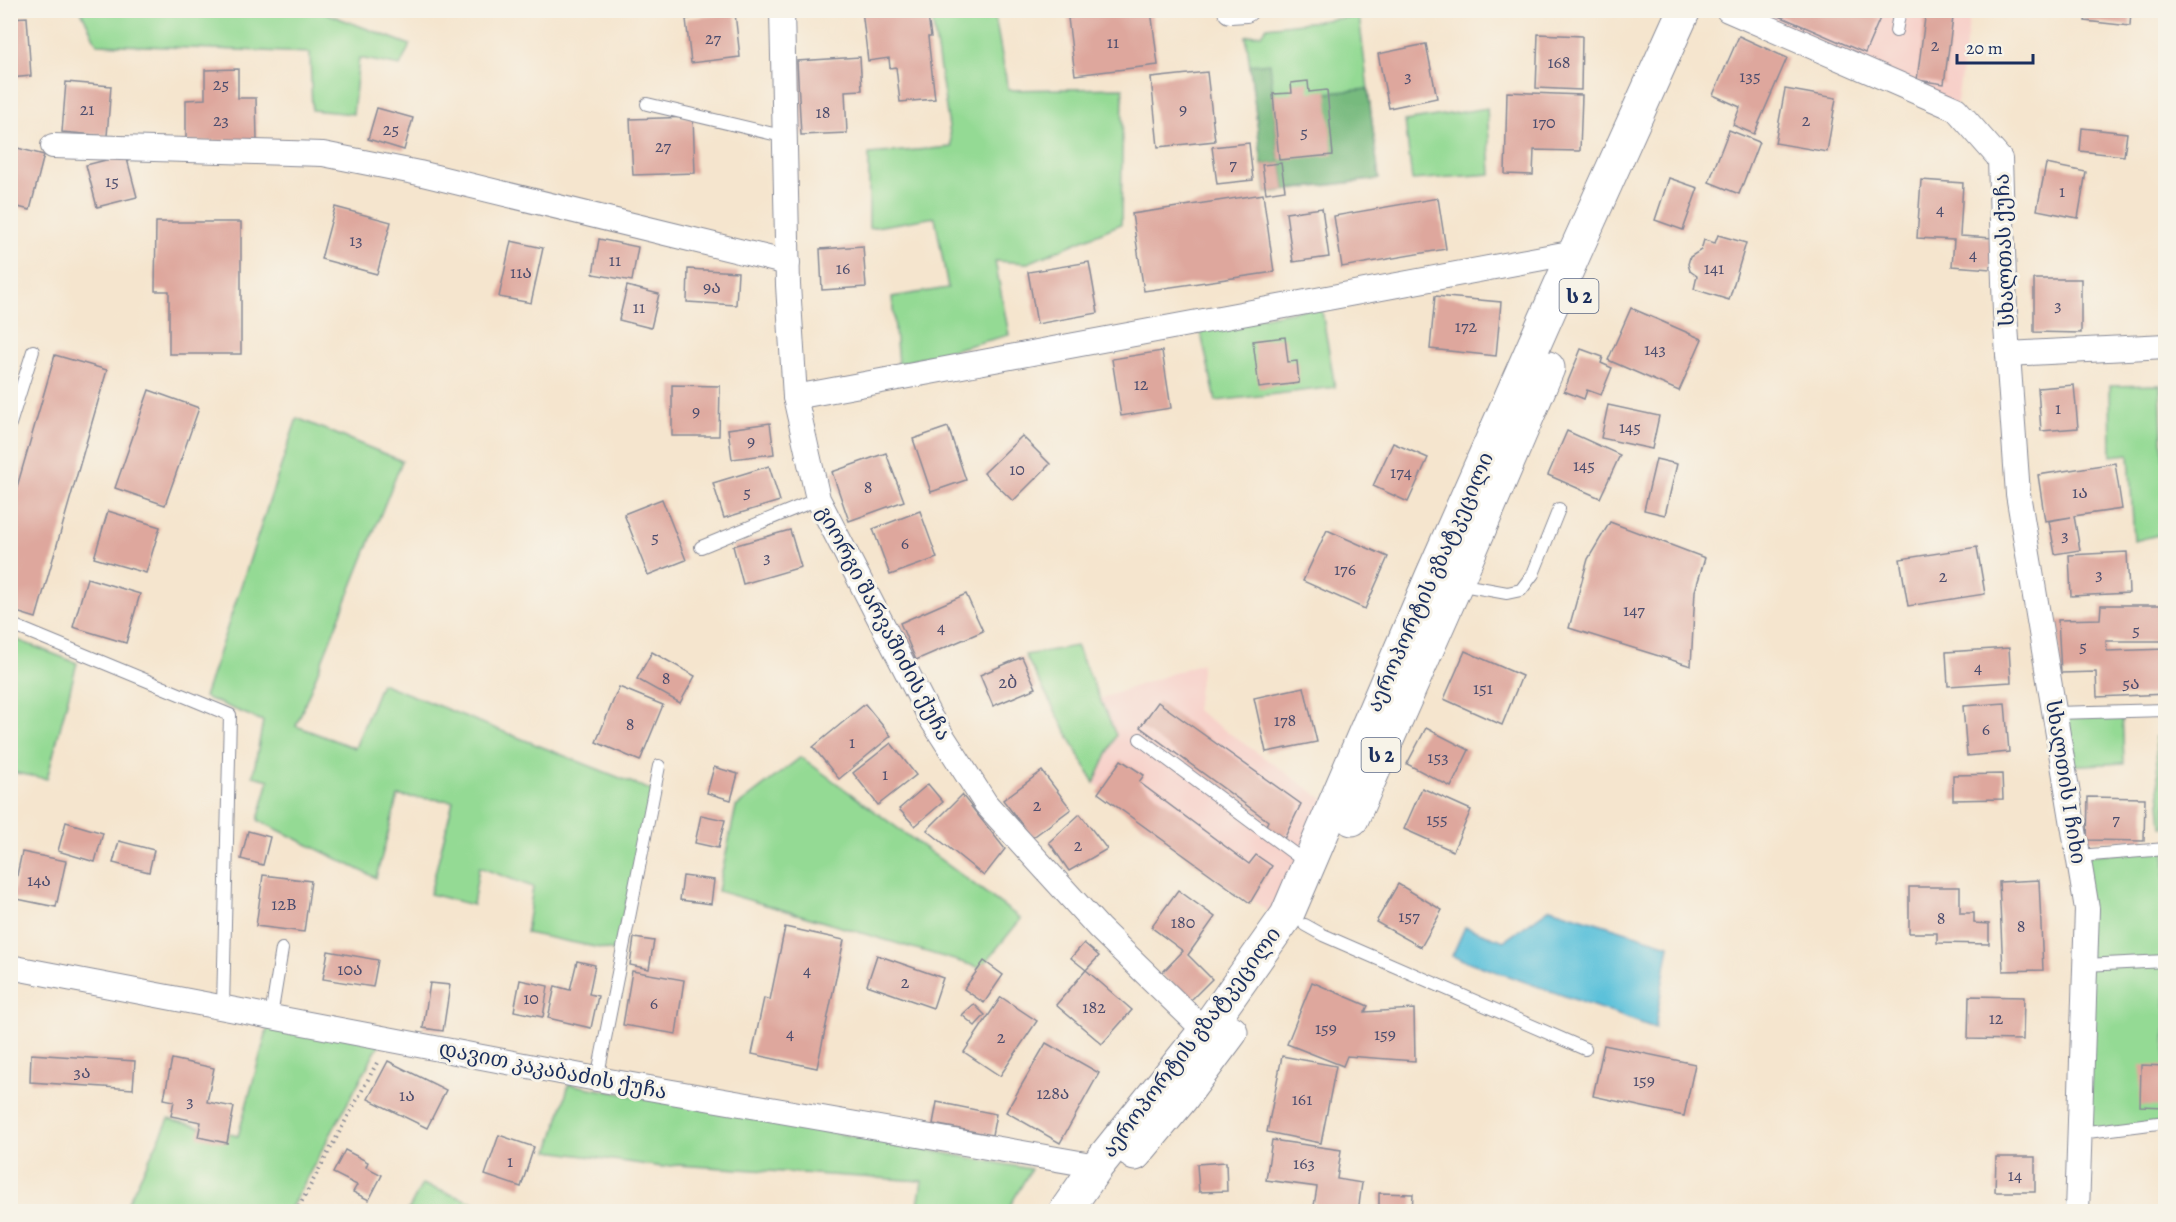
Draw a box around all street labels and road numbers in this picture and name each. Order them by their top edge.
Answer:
street label: სხალთას ქუჩა [1987,173,2021,327]
road number: ს 2 [1560,279,1598,313]
street label: აეროპორტის გზატკეცილი [1360,448,1500,716]
street label: გიორგი შარვაშიძის ქუჩა [810,501,958,745]
street label: სხალთის I ჩიხი [2039,698,2093,866]
road number: ს 2 [1362,738,1400,772]
street label: აეროპორტის გზატკეცილი [1095,921,1287,1163]
street label: დავით კაკაბაძის ქუჩა [437,1034,669,1106]

